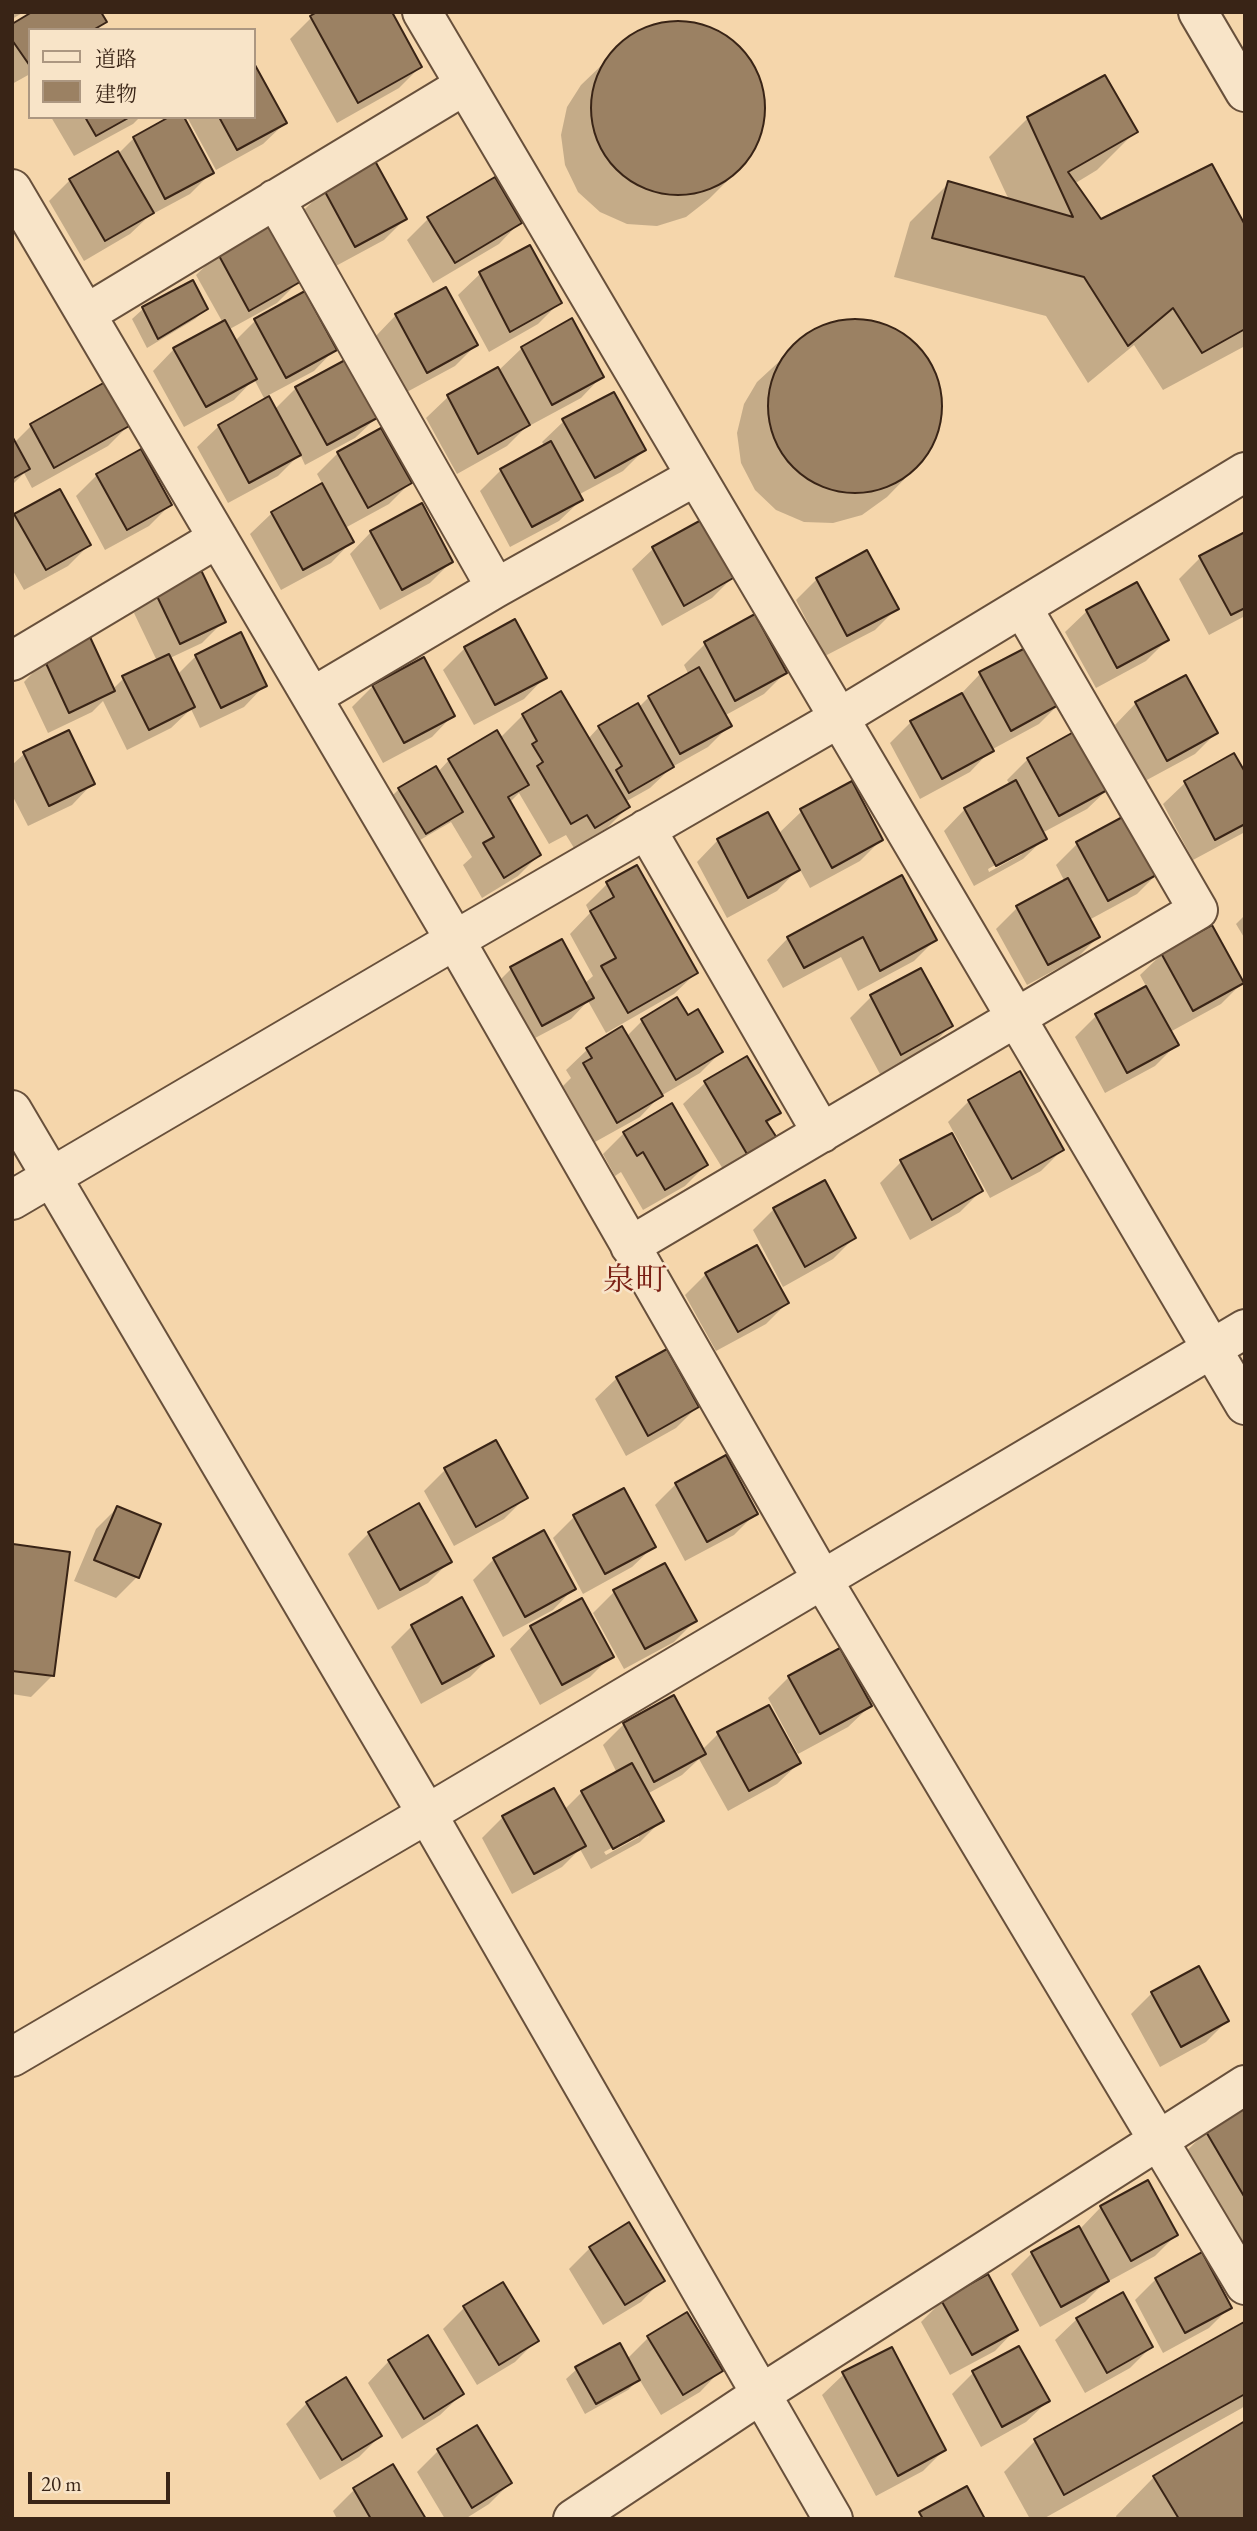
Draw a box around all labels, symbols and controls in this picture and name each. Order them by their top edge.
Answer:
legend [28,28,256,119]
text: 道路 [95,45,137,72]
text: 建物 [95,80,137,107]
district label: 泉町 [603,1262,667,1300]
scale bar [32,2458,173,2502]
text: 20 m [41,2470,82,2497]

